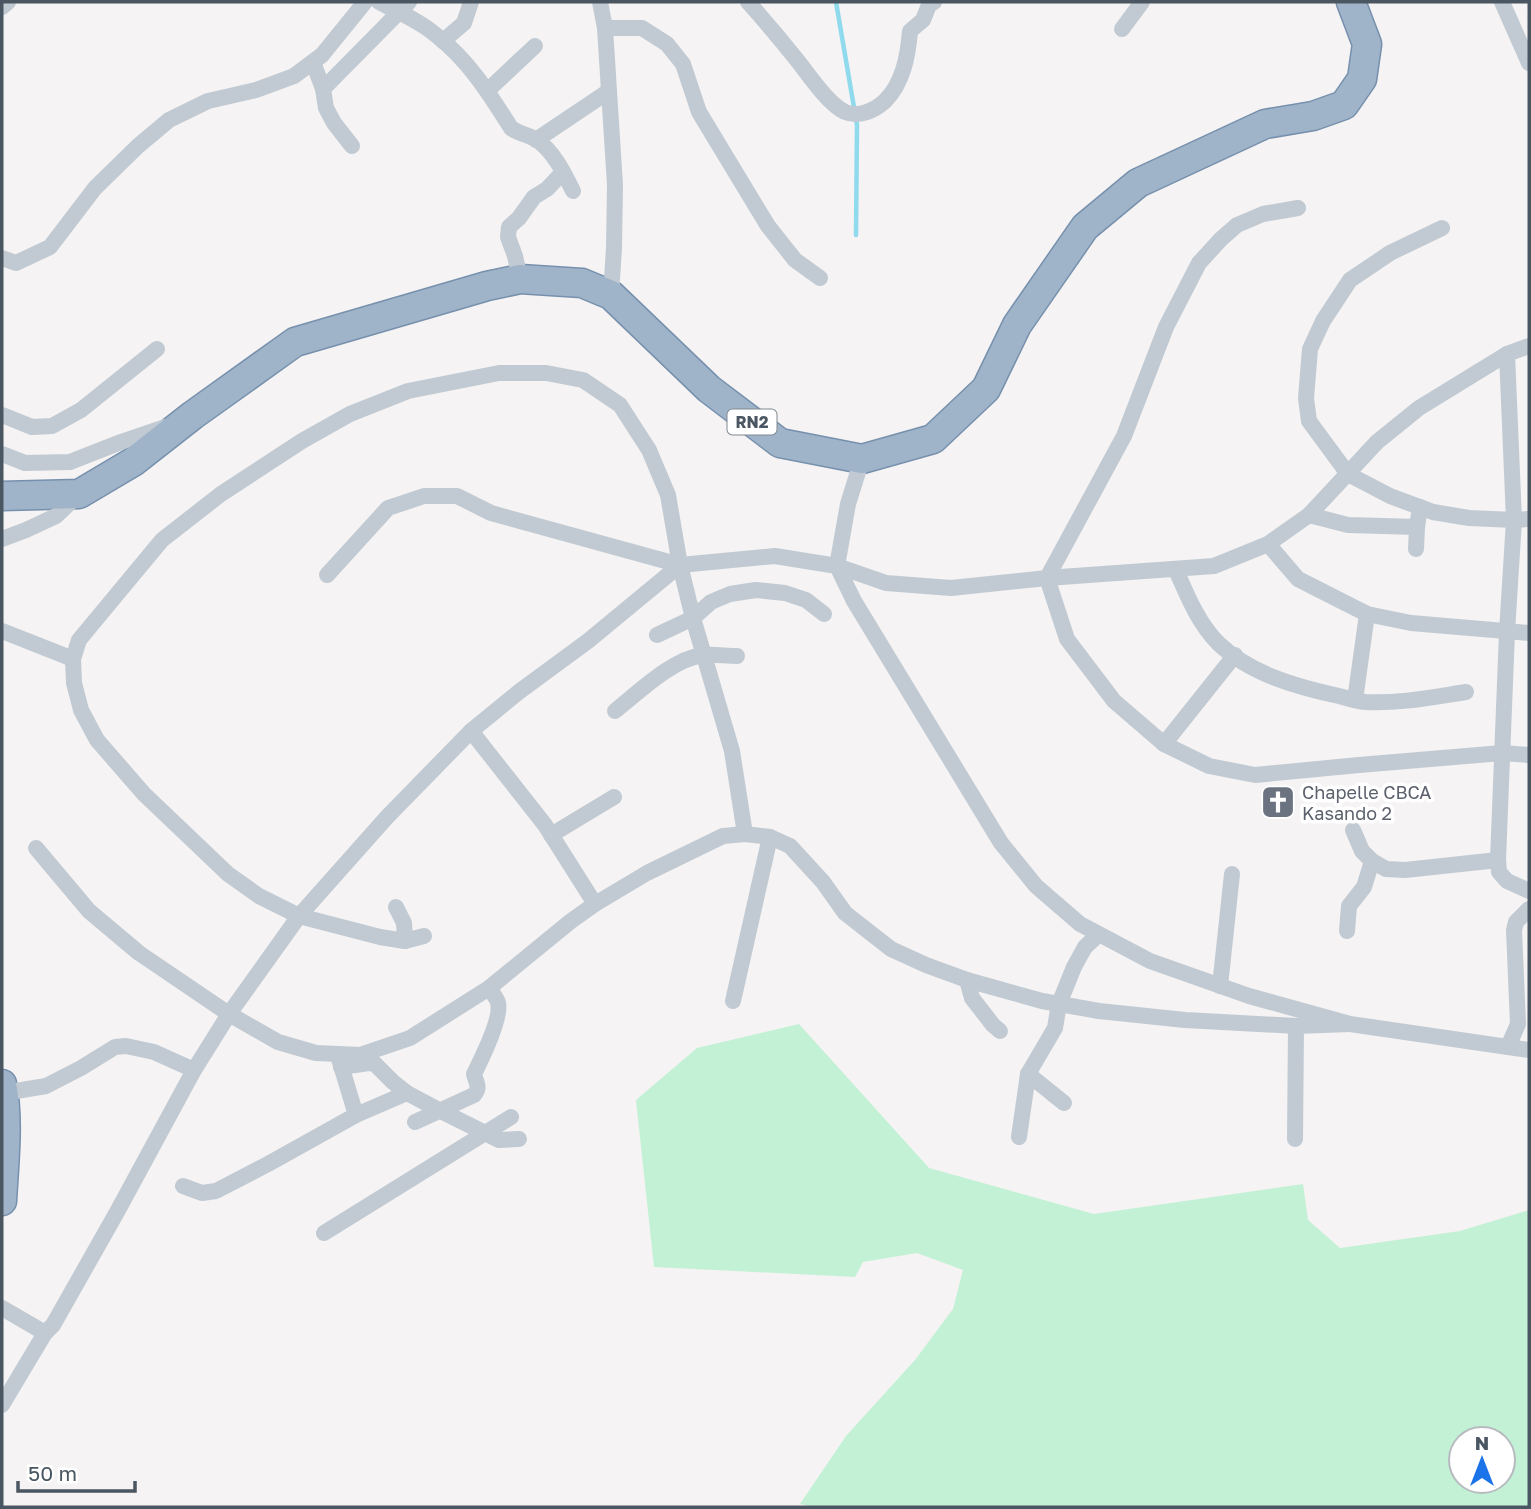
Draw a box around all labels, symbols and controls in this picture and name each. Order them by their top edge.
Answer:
road number: RN2 [728,410,776,434]
place label: Chapelle CBCA Kasando 2 [1302,781,1431,824]
church icon: Chapelle CBCA Kasando 2 [1259,783,1297,821]
north arrow [1447,1425,1517,1495]
text: N [1475,1431,1489,1454]
scale bar [18,1450,135,1494]
text: 50 m [28,1460,77,1486]

